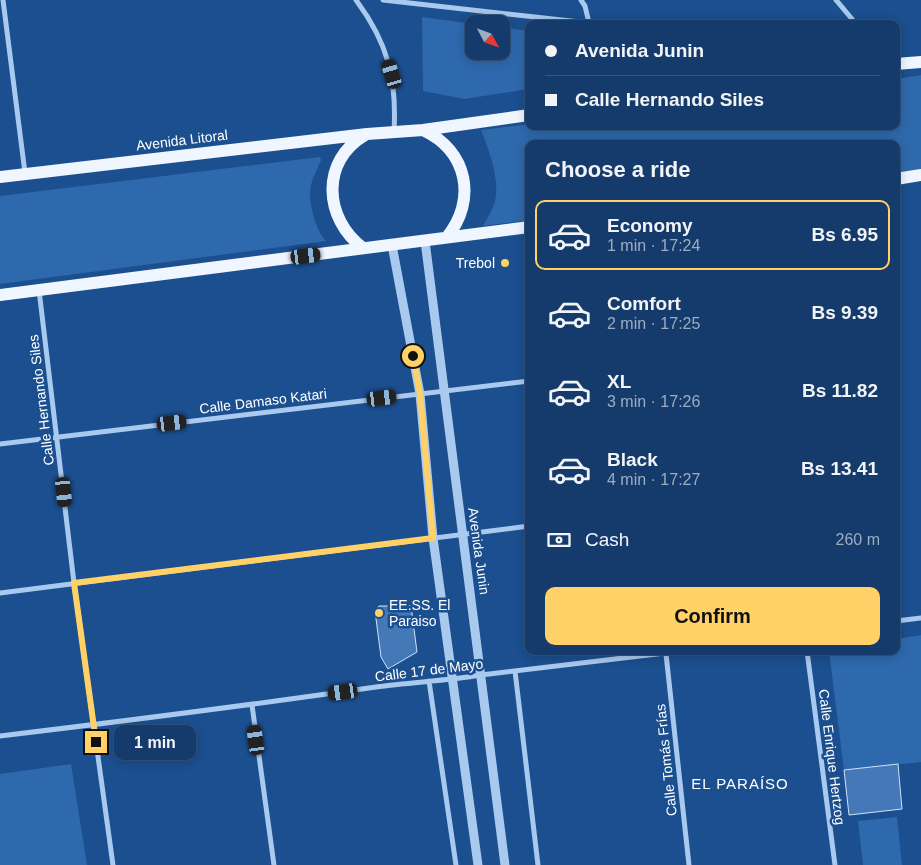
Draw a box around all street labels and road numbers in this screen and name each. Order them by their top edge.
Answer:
street label: Avenida Litoral [135,126,229,154]
street label: Calle Hernando Siles [25,334,57,466]
street label: Calle Damaso Katari [198,385,328,417]
street label: Avenida Junin [465,506,493,596]
street label: Calle 17 de Mayo [374,655,484,685]
street label: Calle Enrique Hertzog [816,688,848,826]
street label: Calle Tomás Frías [652,703,680,817]

